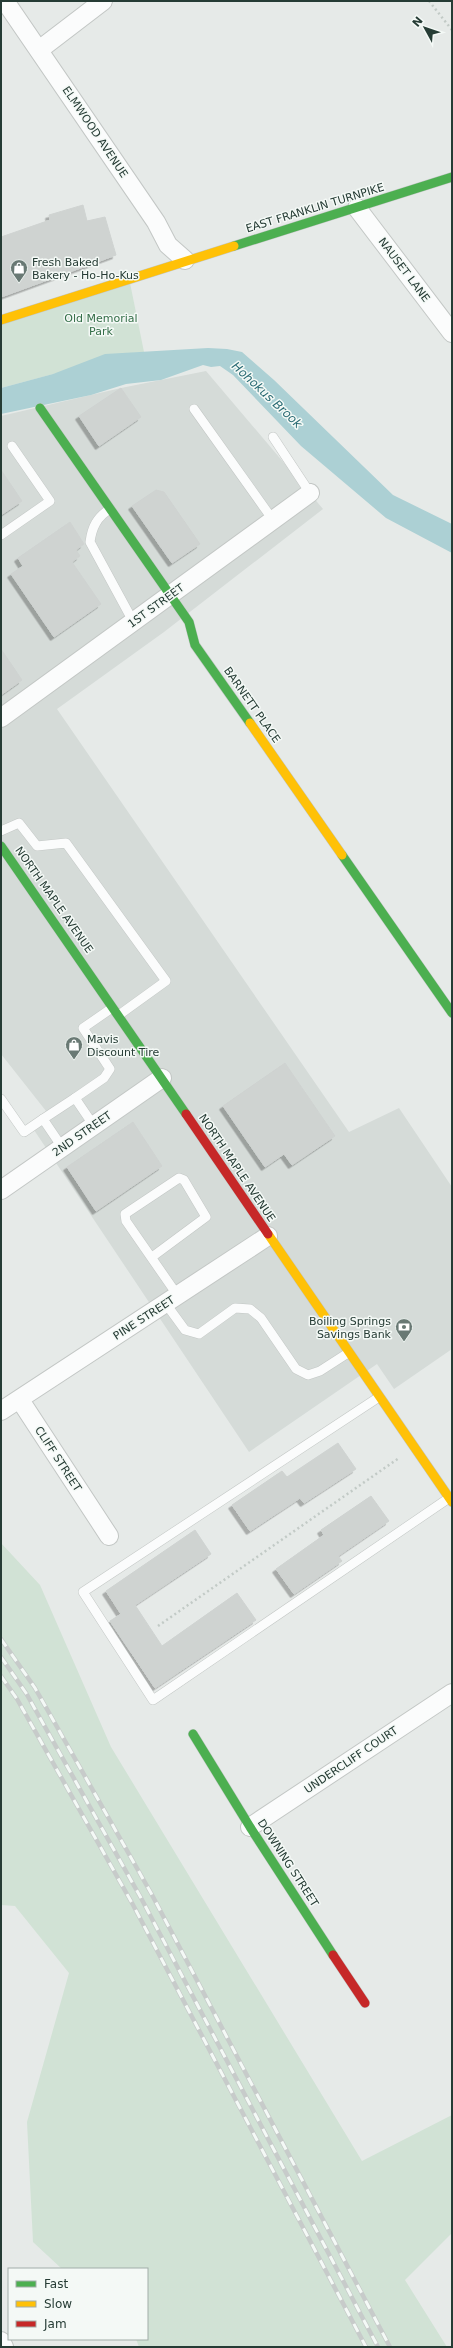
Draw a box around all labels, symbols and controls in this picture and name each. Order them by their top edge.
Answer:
north arrow [405,8,445,48]
text: N [410,14,426,30]
street label: ELMWOOD AVENUE [60,84,130,180]
street label: EAST FRANKLIN TURNPIKE [244,181,386,235]
street label: NAUSET LANE [376,235,432,305]
place label: Fresh Baked Bakery - Ho-Ho-Kus [32,256,139,282]
shop icon: Fresh Baked Bakery - Ho-Ho-Kus [9,258,29,283]
park label: Old Memorial Park [64,312,138,338]
water label: Hohokus Brook [229,359,306,432]
street label: 1ST STREET [125,581,187,631]
street label: BARNETT PLACE [221,665,283,745]
street label: NORTH MAPLE AVENUE [12,844,96,956]
place label: Mavis Discount Tire [87,1033,160,1059]
shop icon: Mavis Discount Tire [64,1035,84,1060]
street label: 2ND STREET [50,1109,114,1159]
street label: NORTH MAPLE AVENUE [196,1112,278,1224]
street label: PINE STREET [111,1293,177,1343]
place label: Boiling Springs Savings Bank [309,1315,392,1341]
bank icon: Boiling Springs Savings Bank [394,1317,414,1342]
street label: CLIFF STREET [32,1424,84,1494]
street label: UNDERCLIFF COURT [302,1724,400,1796]
street label: DOWNING STREET [255,1817,321,1909]
legend [8,2268,148,2340]
text: Fast [44,2277,68,2291]
text: Slow [44,2297,72,2311]
text: Jam [43,2317,67,2331]

